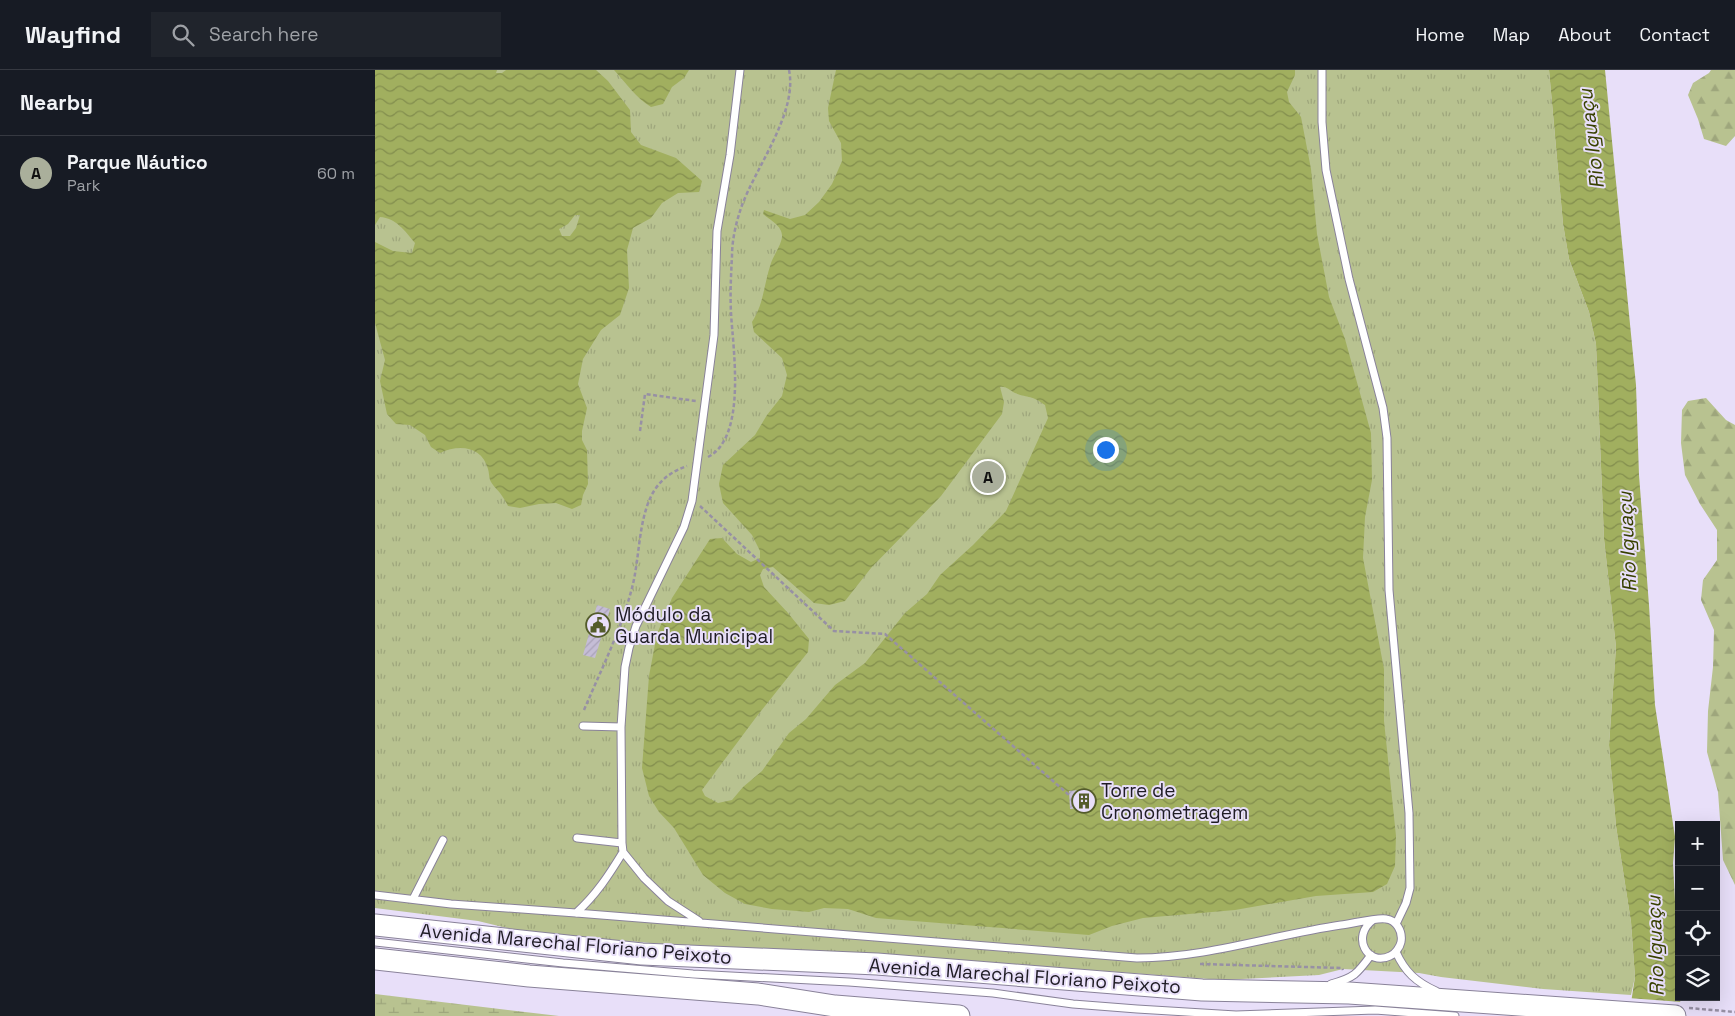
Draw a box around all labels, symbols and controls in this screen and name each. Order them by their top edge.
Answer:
search box [151,12,501,57]
text: Wayfind [25,19,121,50]
icon: search [169,21,197,49]
text: Search here [209,22,319,47]
text: Home [1416,23,1465,46]
text: Map [1493,23,1530,46]
text: About [1558,23,1612,46]
text: Contact [1640,23,1710,46]
water label: Rio Iguaçu [1572,86,1610,190]
text: Nearby [20,89,93,116]
text: Parque Náutico [67,150,208,175]
text: A [31,163,41,184]
text: 60 m [317,163,355,184]
text: Park [67,175,100,196]
your location [1093,437,1119,463]
pin: A [972,458,1004,496]
water label: Rio Iguaçu [1611,489,1643,593]
place label: Módulo da Guarda Municipal [615,602,773,649]
public building icon: Módulo da Guarda Municipal [585,612,611,638]
place label: Torre de Cronometragem [1101,778,1248,825]
building icon: Torre de Cronometragem [1071,788,1097,814]
map controls [1675,821,1720,1001]
button: + [1675,821,1720,866]
button: − [1675,866,1720,911]
water label: Rio Iguaçu [1640,894,1670,997]
button: locate [1675,911,1720,956]
street label: Avenida Marechal Floriano Peixoto [419,918,733,970]
street label: Avenida Marechal Floriano Peixoto [868,953,1182,999]
button: layers [1675,956,1720,1001]

